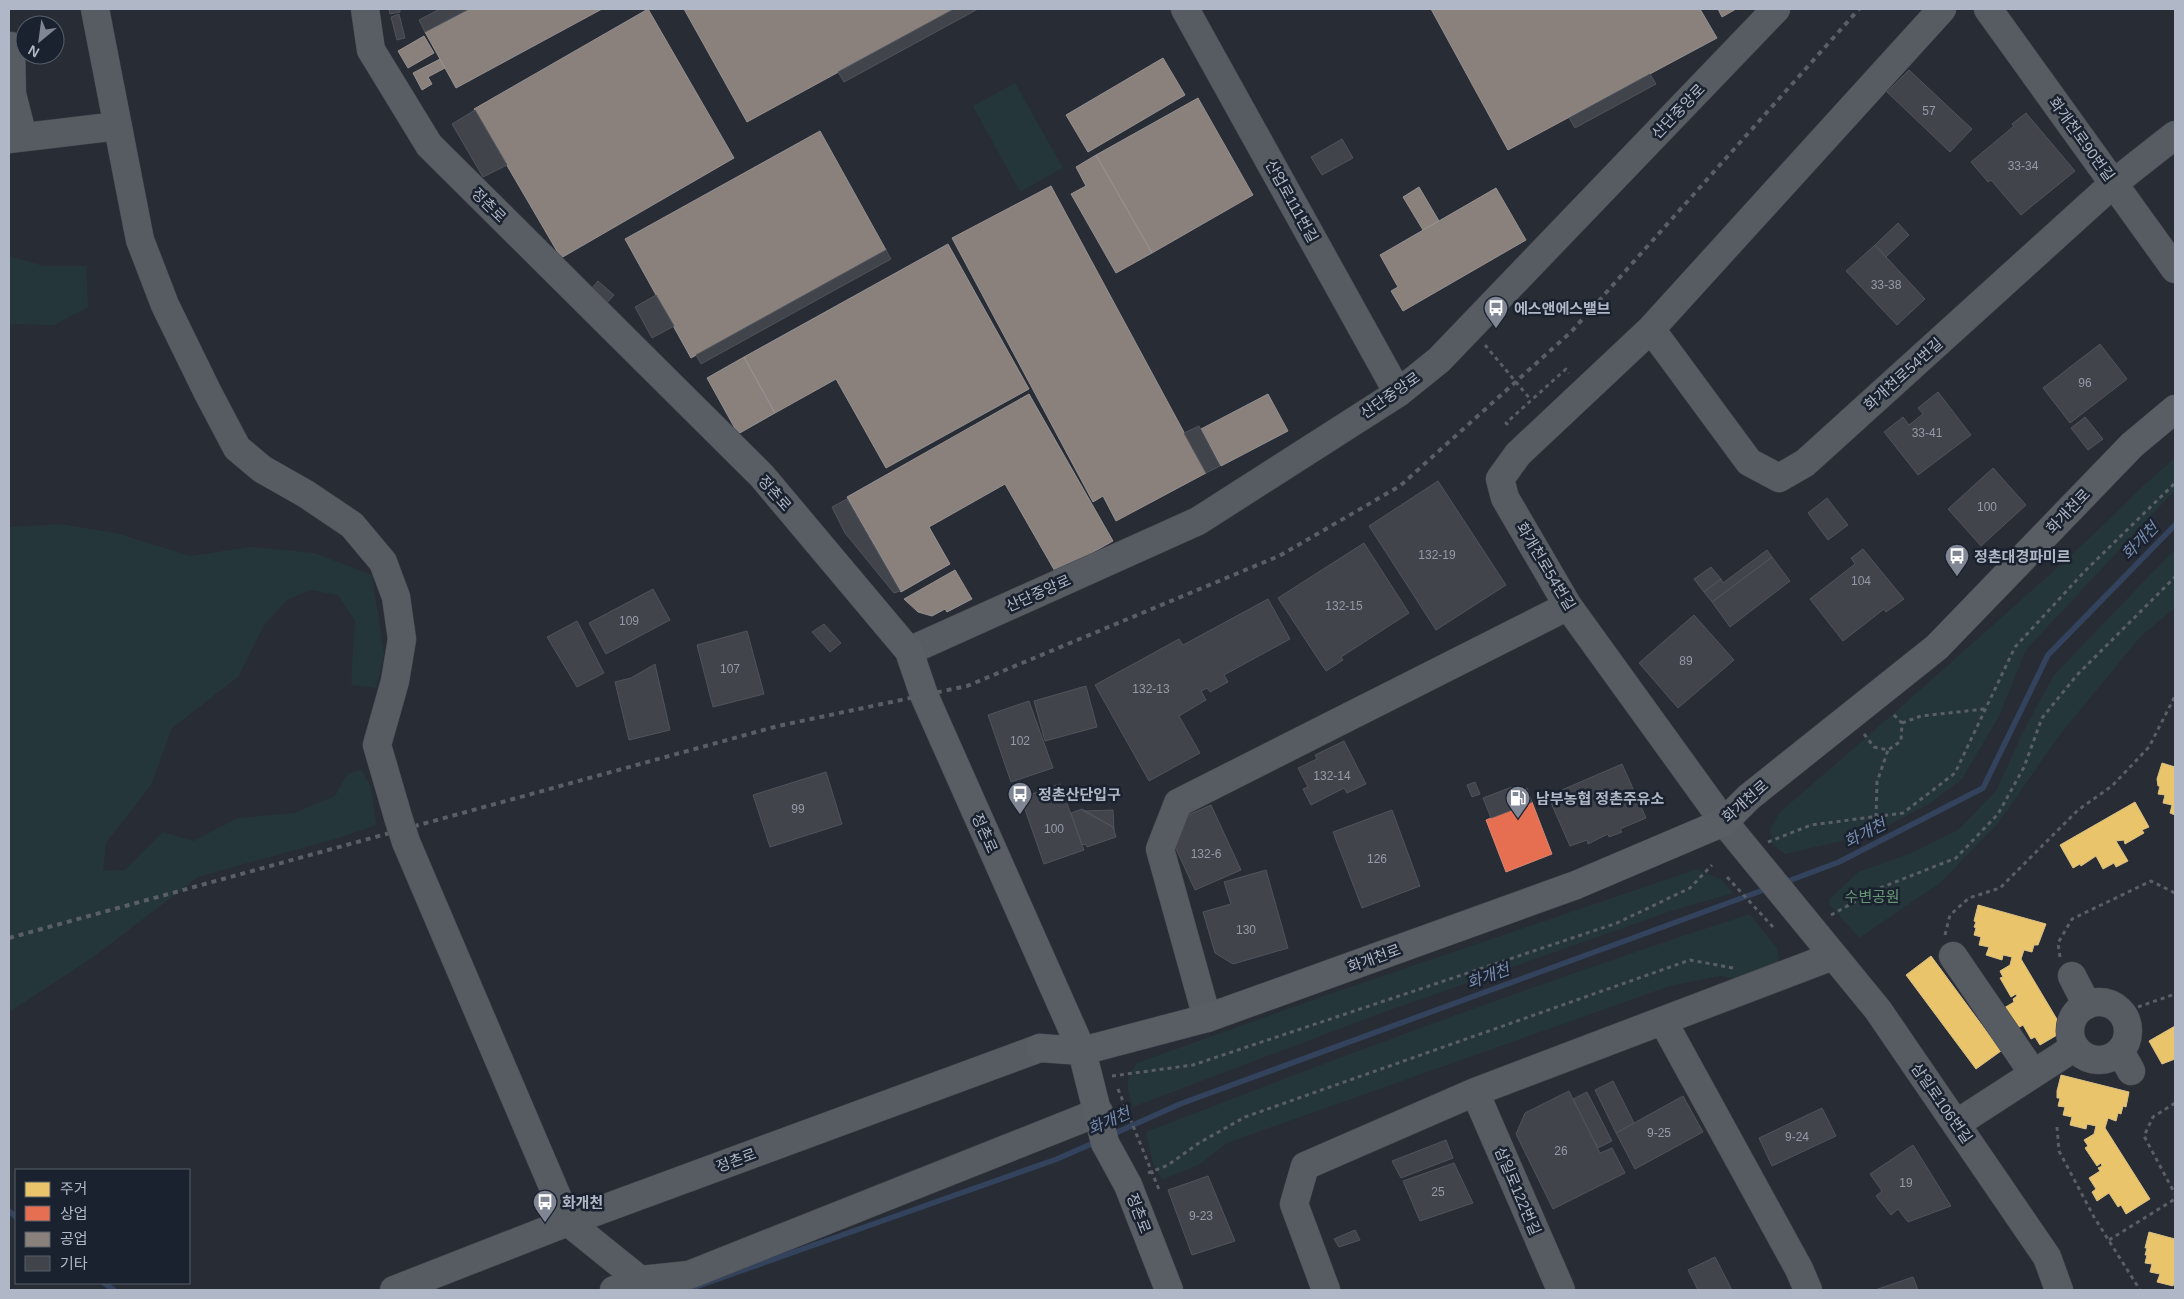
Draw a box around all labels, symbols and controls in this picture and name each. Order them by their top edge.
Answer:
north arrow [15,15,65,65]
text: N [25,42,42,61]
street label: 산단중앙로 [1648,80,1708,142]
street label: 화개천로90번길 [2046,94,2118,184]
house number: 57 [1922,104,1936,118]
street label: 산업로111번길 [1262,157,1322,245]
house number: 33-34 [2008,159,2039,173]
street label: 정촌로 [468,184,510,226]
house number: 33-38 [1871,278,1902,292]
bus stop icon: 에스앤에스밸브 [1483,295,1509,329]
place label: 에스앤에스밸브 [1514,300,1611,317]
street label: 화개천로54번길 [1860,334,1946,414]
street label: 산단중앙로 [1357,368,1423,422]
house number: 96 [2078,376,2092,390]
house number: 33-41 [1912,426,1943,440]
street label: 정촌로 [755,472,795,514]
street label: 화개천로 [2043,485,2093,537]
house number: 100 [1977,500,1997,514]
water label: 화개천 [2119,518,2163,563]
street label: 화개천로54번길 [1513,519,1579,613]
bus stop icon: 정촌대경파미르 [1944,543,1970,577]
house number: 132-19 [1418,548,1456,562]
place label: 정촌대경파미르 [1974,548,2071,565]
street label: 산단중앙로 [1003,571,1073,615]
house number: 104 [1851,574,1871,588]
house number: 132-15 [1325,599,1363,613]
house number: 109 [619,614,639,628]
house number: 89 [1679,654,1693,668]
house number: 107 [720,662,740,676]
house number: 132-13 [1132,682,1170,696]
house number: 102 [1010,734,1030,748]
house number: 132-14 [1313,769,1351,783]
street label: 화개천로 [1719,776,1771,826]
bus stop icon: 정촌산단입구 [1007,781,1033,815]
fuel station icon: 남부농협 정촌주유소 [1505,785,1531,819]
place label: 정촌산단입구 [1038,786,1121,803]
place label: 남부농협 정촌주유소 [1536,790,1665,807]
house number: 99 [791,802,805,816]
street label: 정촌로 [969,811,1001,855]
water label: 화개천 [1841,814,1891,851]
house number: 100 [1044,822,1064,836]
house number: 132-6 [1191,847,1222,861]
house number: 126 [1367,852,1387,866]
park label: 수변공원 [1844,888,1900,905]
house number: 130 [1236,923,1256,937]
street label: 화개천로 [1345,941,1403,975]
water label: 화개천 [1464,960,1514,992]
street label: 삼일로106번길 [1908,1060,1976,1146]
water label: 화개천 [1085,1103,1135,1138]
house number: 9-25 [1647,1126,1671,1140]
house number: 9-24 [1785,1130,1809,1144]
street label: 삼일로122번길 [1492,1144,1544,1238]
house number: 26 [1554,1144,1568,1158]
street label: 정촌로 [714,1145,758,1175]
legend [15,1169,190,1284]
house number: 19 [1899,1176,1913,1190]
text: 주거 [60,1180,88,1197]
house number: 25 [1431,1185,1445,1199]
bus stop icon: 화개천 [532,1189,558,1223]
street label: 정촌로 [1124,1191,1154,1235]
place label: 화개천 [562,1194,603,1211]
text: 상업 [60,1205,88,1222]
house number: 9-23 [1189,1209,1213,1223]
text: 공업 [60,1230,88,1247]
text: 기타 [60,1255,88,1272]

